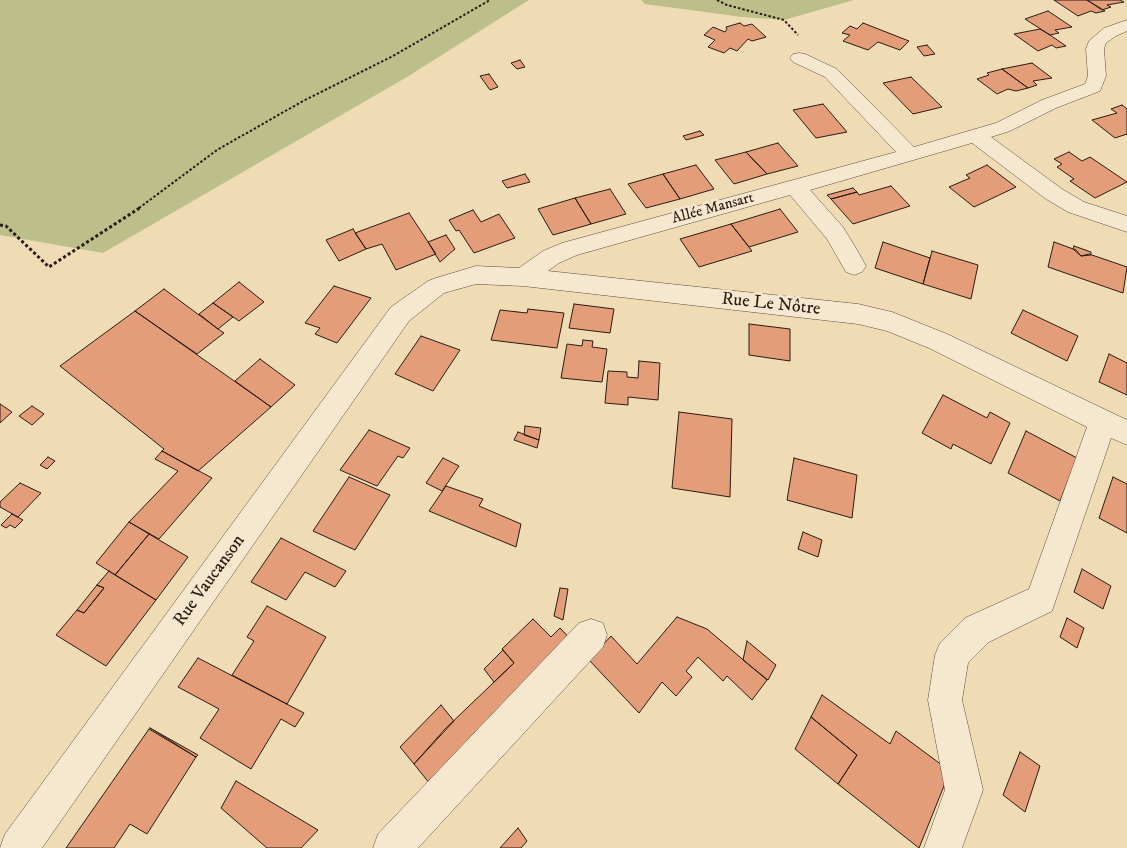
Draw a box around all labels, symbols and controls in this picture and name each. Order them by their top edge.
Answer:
street label: Allée Mansart [670,189,756,229]
street label: Rue Le Nôtre [720,289,822,321]
street label: Rue Vaucanson [170,531,250,631]

